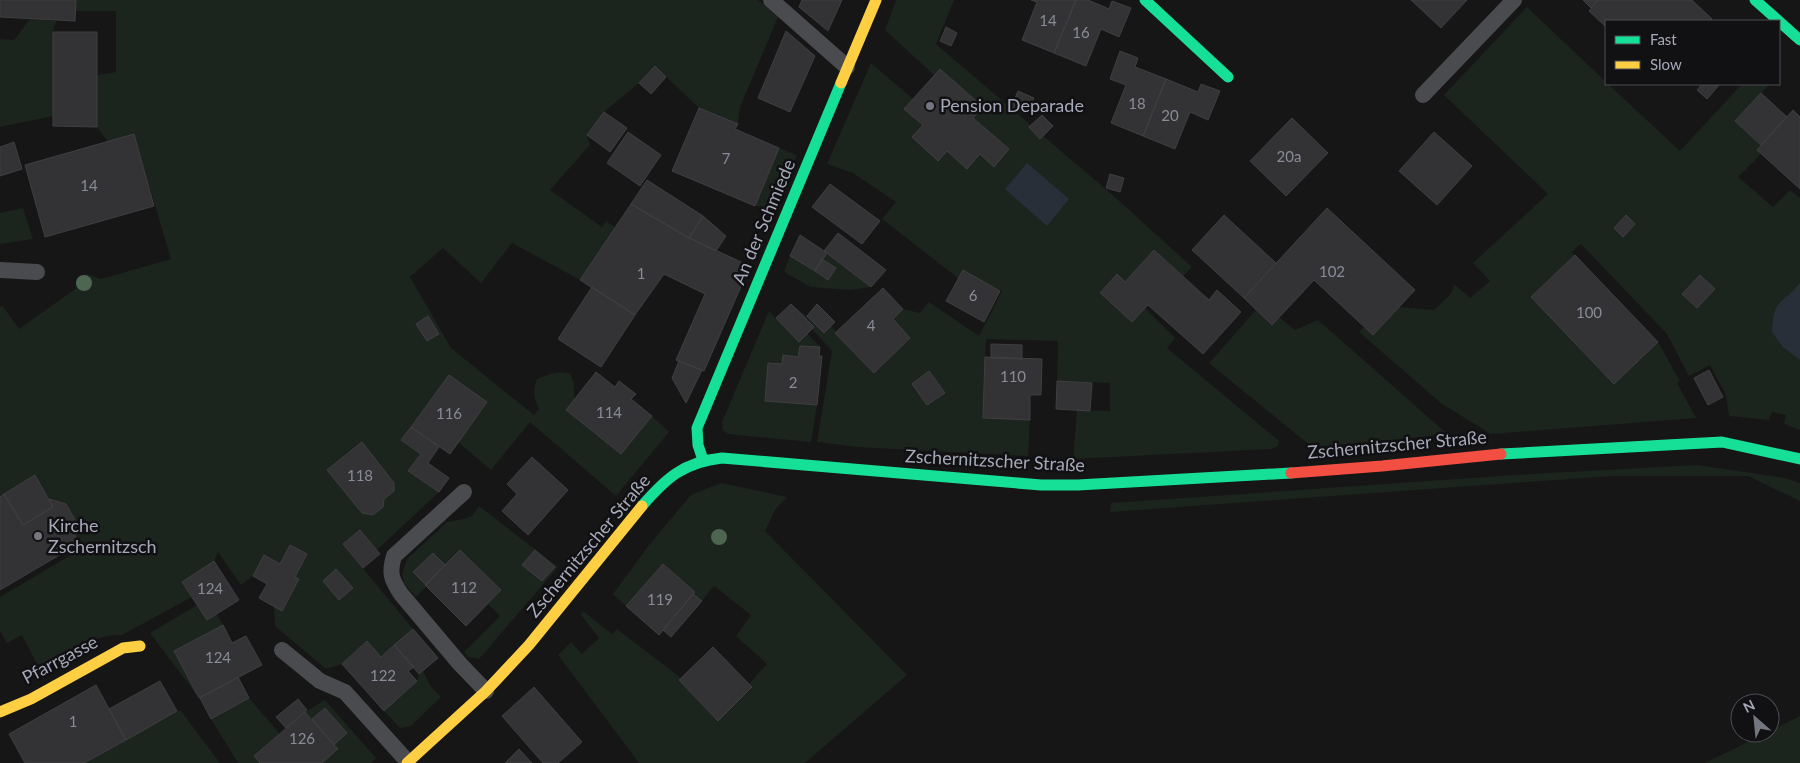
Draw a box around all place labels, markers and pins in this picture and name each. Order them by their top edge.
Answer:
place label: Pension Deparade [940,94,1084,116]
marker: Pension Deparade [924,100,936,112]
place label: Kirche Zschernitzsch [48,514,157,557]
marker: Kirche Zschernitzsch [32,530,44,542]

